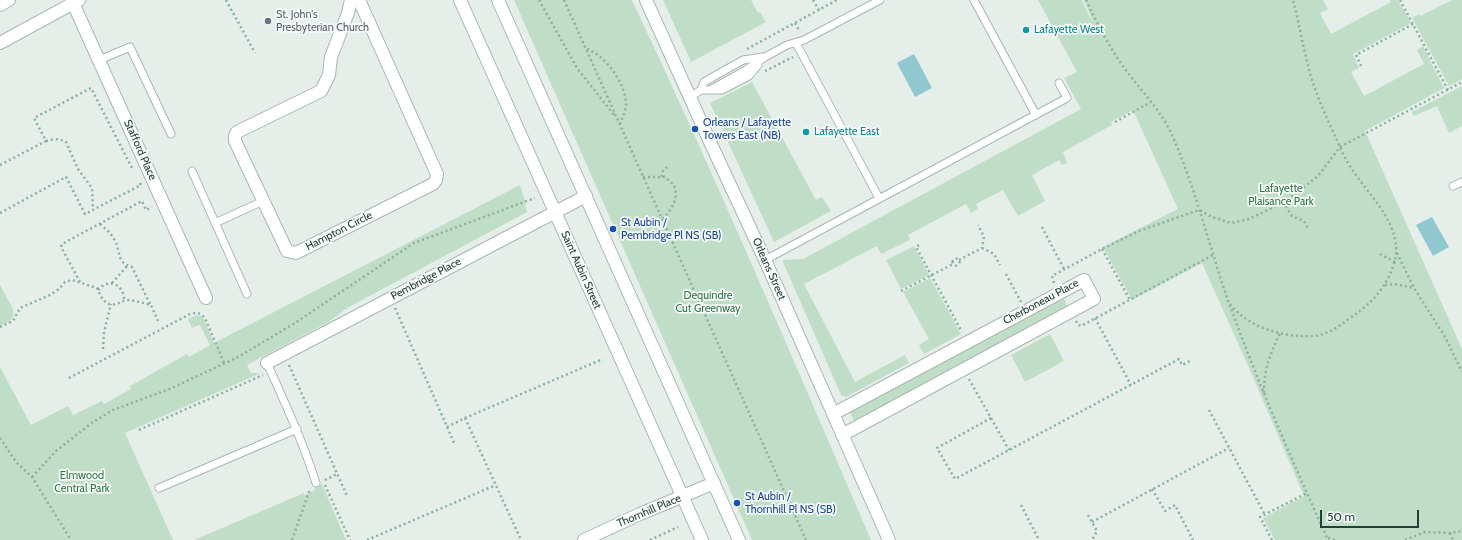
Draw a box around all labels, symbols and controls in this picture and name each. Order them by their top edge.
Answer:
place label: St. John's Presbyterian Church [276,8,369,34]
marker: St. John's Presbyterian Church [263,16,273,26]
place label: Lafayette West [1034,23,1104,37]
marker: Lafayette West [1021,25,1031,35]
place label: Orleans / Lafayette Towers East (NB) [703,116,791,142]
street label: Stafford Place [121,118,159,182]
marker: Orleans / Lafayette Towers East (NB) [690,124,700,134]
place label: Lafayette East [814,125,880,139]
marker: Lafayette East [801,127,811,137]
park label: Lafayette Plaisance Park [1248,182,1314,208]
street label: Hampton Circle [304,209,374,253]
place label: St Aubin / Pembridge Pl NS (SB) [621,216,721,242]
marker: St Aubin / Pembridge Pl NS (SB) [608,224,618,234]
street label: Saint Aubin Street [558,229,604,311]
street label: Orleans Street [749,236,789,302]
street label: Pembridge Place [389,255,463,303]
street label: Cherboneau Place [1001,276,1081,328]
park label: Dequindre Cut Greenway [675,289,741,315]
park label: Elmwood Central Park [54,469,110,495]
place label: St Aubin / Thornhill Pl NS (SB) [745,490,836,516]
street label: Thornhill Place [615,492,683,530]
marker: St Aubin / Thornhill Pl NS (SB) [732,498,742,508]
scale bar [1322,502,1421,528]
text: 50 m [1327,509,1355,524]

